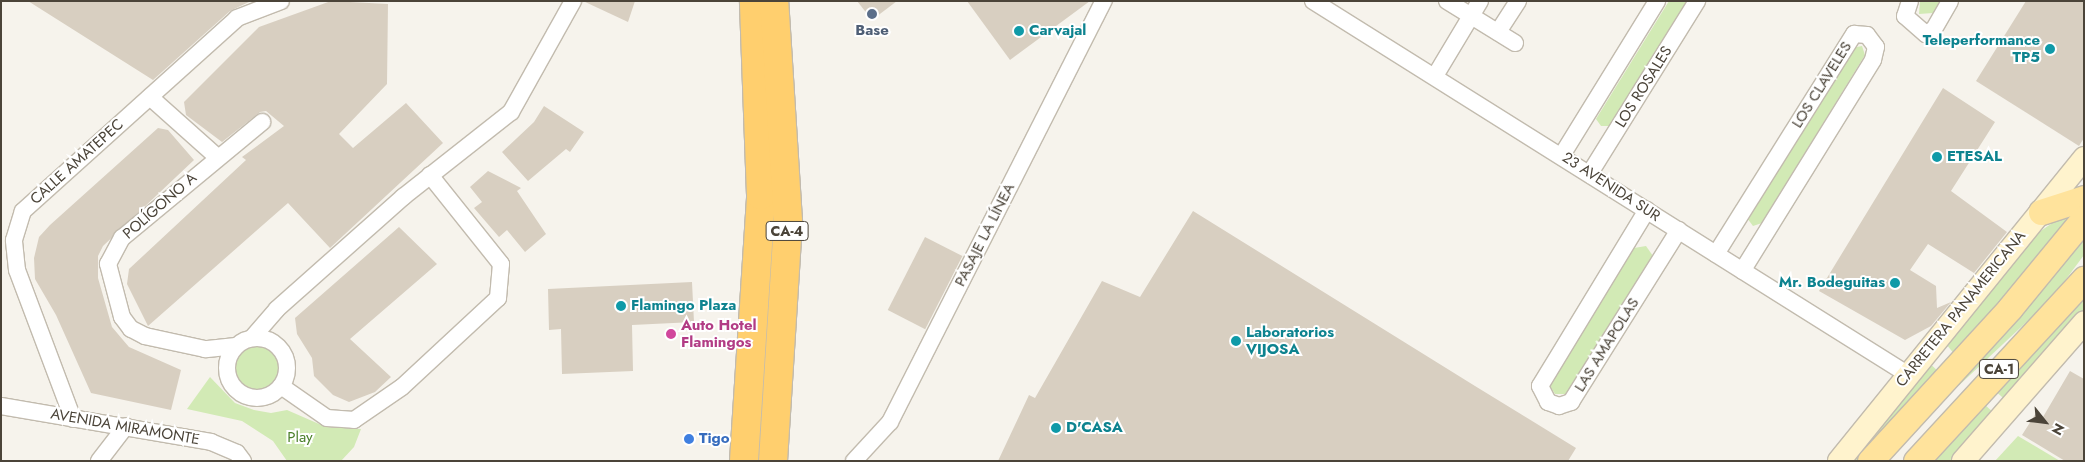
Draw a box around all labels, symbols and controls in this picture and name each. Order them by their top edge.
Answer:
marker: Base [866,8,878,20]
place label: Base [855,22,889,40]
place label: Carvajal [1029,22,1086,40]
marker: Carvajal [1013,25,1025,37]
place label: Teleperformance TP5 [1923,31,2040,66]
street label: LOS CLAVELES [1788,39,1856,131]
street label: LOS ROSALES [1612,43,1676,131]
marker: Teleperformance TP5 [2044,43,2056,55]
street label: CALLE AMATEPEC [27,115,127,209]
place label: ETESAL [1947,148,2002,166]
street label: 23 AVENIDA SUR [1559,149,1663,225]
marker: ETESAL [1931,151,1943,163]
street label: POLÍGONO A [119,169,201,243]
street label: PASAJE LA LÍNEA [951,180,1019,290]
road number: CA-4 [764,220,810,242]
street label: CARRETERA PANAMERICANA [1892,227,2030,391]
place label: Mr. Bodeguitas [1779,274,1885,292]
marker: Mr. Bodeguitas [1889,277,1901,289]
street label: LAS AMAPOLAS [1571,295,1643,395]
place label: Flamingo Plaza [631,297,736,315]
marker: Flamingo Plaza [615,300,627,312]
place label: Auto Hotel Flamingos [681,316,757,351]
place label: Laboratorios VIJOSA [1246,323,1334,358]
marker: Auto Hotel Flamingos [665,328,677,340]
marker: Laboratorios VIJOSA [1230,335,1242,347]
road number: CA-1 [1978,358,2020,380]
north arrow [2020,397,2070,447]
street label: AVENIDA MIRAMONTE [49,405,201,449]
place label: D'CASA [1066,419,1123,437]
text: N [2047,420,2070,439]
marker: D'CASA [1050,422,1062,434]
park label: Play [287,429,313,447]
place label: Tigo [699,430,730,448]
marker: Tigo [683,433,695,445]

